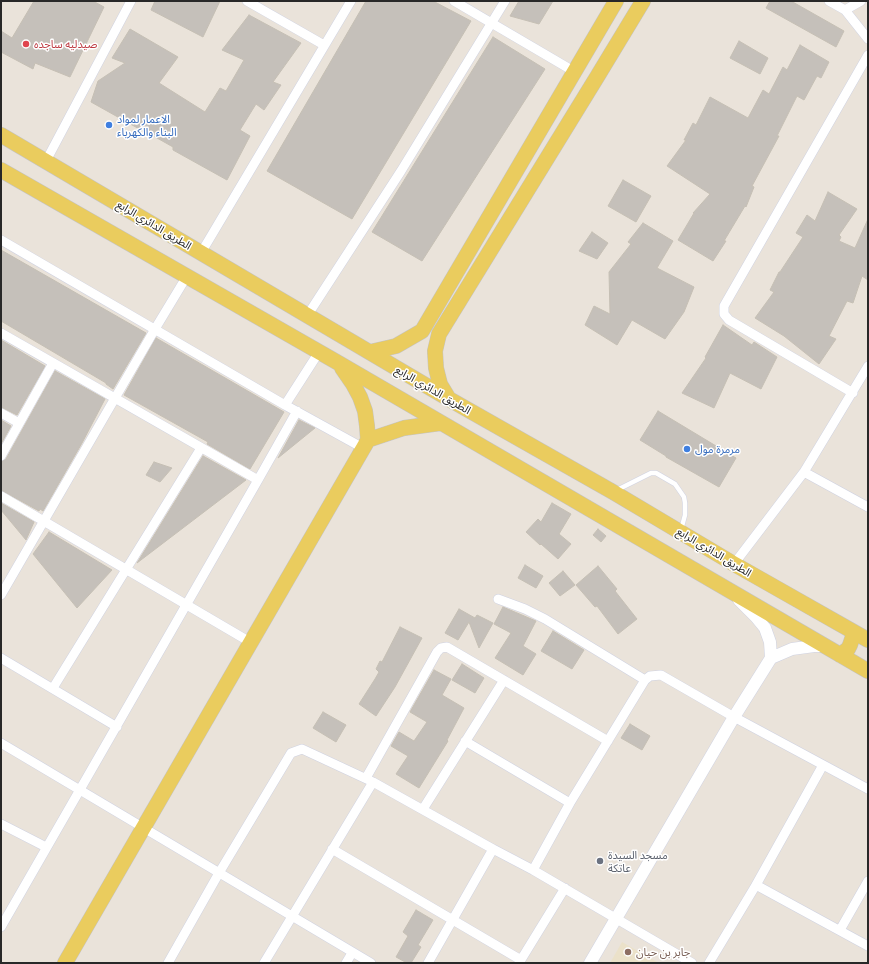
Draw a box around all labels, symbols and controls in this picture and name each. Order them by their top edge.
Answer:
place label: صيدليه ساجده [34,37,97,51]
marker: صيدليه ساجده [21,39,31,49]
place label: الاعمار لمواد البناء والكهرباء [117,112,177,138]
marker: الاعمار لمواد البناء والكهرباء [104,120,114,130]
street label: الطريق الدائري الرابع [114,197,194,253]
street label: الطريق الدائري الرابع [393,363,473,417]
place label: مرمرة مول [695,442,740,456]
marker: مرمرة مول [682,444,692,454]
street label: الطريق الدائري الرابع [674,524,754,580]
place label: مسجد السيدة عاتكة [608,848,668,874]
marker: مسجد السيدة عاتكة [595,856,605,866]
place label: جابر بن حيان [636,945,690,959]
marker: جابر بن حيان [623,947,633,957]

